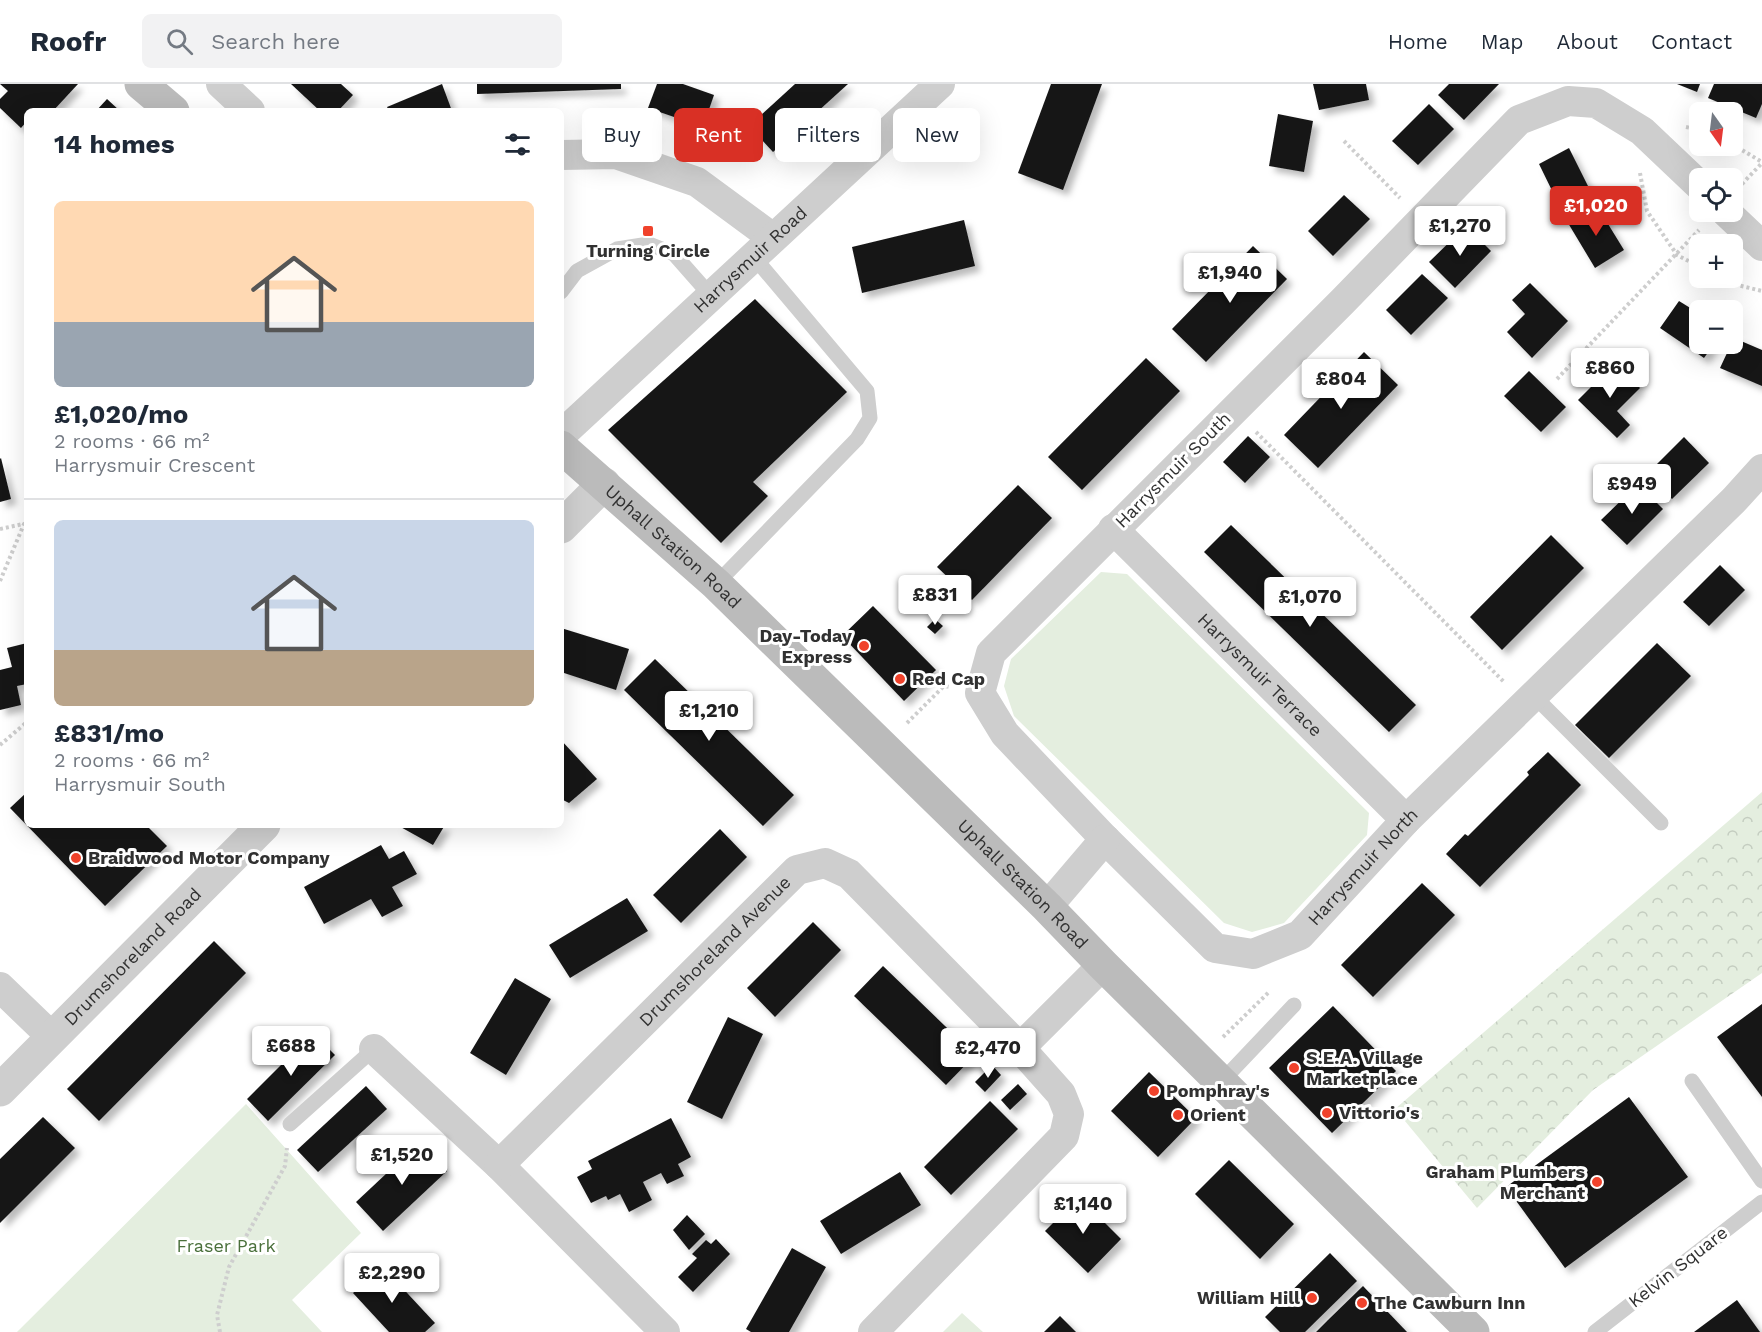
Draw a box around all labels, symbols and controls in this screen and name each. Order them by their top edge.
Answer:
search box [142,14,562,68]
text: Roofr [30,25,106,58]
icon: search [163,25,196,58]
text: Search here [211,29,340,54]
text: Home [1388,29,1448,54]
text: Map [1481,29,1524,54]
text: About [1557,29,1618,54]
text: Contact [1651,29,1732,54]
north arrow [1689,102,1743,156]
map controls [1689,102,1743,354]
chip: Buy [582,108,662,162]
chip: Rent [674,108,763,162]
chip: Filters [775,108,881,162]
chip: New [893,108,980,162]
icon: filters [501,128,534,161]
text: 14 homes [54,129,175,159]
button: locate [1689,168,1743,222]
pin: £1,020 [1547,186,1645,237]
text: £1,020 [1564,193,1628,217]
street label: Harrysmuir Road [689,202,811,317]
pin: £1,270 [1411,206,1509,257]
text: £1,270 [1429,213,1491,237]
marker: Turning Circle [641,224,655,238]
button: + [1689,234,1743,288]
icon: home [240,240,348,348]
place label: Turning Circle [586,240,710,261]
pin: £1,940 [1181,253,1279,304]
text: £1,940 [1198,260,1262,284]
button: − [1689,300,1743,354]
pin: £860 [1574,348,1646,399]
text: £860 [1585,355,1635,379]
pin: £804 [1305,359,1377,410]
text: £804 [1316,366,1366,390]
text: £1,020/mo [54,399,188,429]
street label: Harrysmuir South [1111,408,1235,532]
text: 2 rooms · 66 m² [54,429,210,453]
text: Harrysmuir Crescent [54,453,255,477]
pin: £949 [1596,464,1668,515]
text: £949 [1607,471,1657,495]
street label: Uphall Station Road [601,480,746,613]
icon: home [240,559,348,667]
pin: £831 [899,575,971,626]
pin: £1,070 [1261,577,1359,628]
text: £831 [912,582,958,606]
text: £1,070 [1278,584,1342,608]
street label: Harrysmuir Terrace [1194,608,1327,741]
place label: Day-Today Express [759,625,853,667]
marker: Day-Today Express [857,639,871,653]
place label: Red Cap [912,668,985,689]
marker: Red Cap [893,672,907,686]
pin: £1,210 [660,691,758,742]
text: £1,210 [679,698,739,722]
text: £831/mo [54,718,164,748]
text: 2 rooms · 66 m² [54,748,210,772]
text: Harrysmuir South [54,772,226,796]
street label: Harrysmuir North [1303,803,1422,929]
street label: Uphall Station Road [953,815,1093,953]
place label: Braidwood Motor Company [88,847,331,868]
marker: Braidwood Motor Company [69,851,83,865]
street label: Drumshoreland Avenue [635,871,795,1030]
street label: Drumshoreland Road [59,883,205,1030]
pin: £688 [255,1026,327,1077]
pin: £2,470 [939,1028,1037,1079]
text: £688 [266,1033,316,1057]
text: £2,470 [955,1035,1021,1059]
place label: S.E.A. Village Marketplace [1306,1047,1423,1089]
marker: S.E.A. Village Marketplace [1287,1061,1301,1075]
place label: Pomphray's [1166,1080,1270,1101]
marker: Pomphray's [1147,1084,1161,1098]
place label: Vittorio's [1339,1102,1420,1123]
place label: Orient [1190,1104,1246,1125]
marker: Vittorio's [1320,1106,1334,1120]
marker: Orient [1171,1108,1185,1122]
pin: £1,520 [353,1135,451,1186]
text: £1,520 [370,1142,434,1166]
place label: Graham Plumbers Merchant [1425,1161,1585,1203]
marker: Graham Plumbers Merchant [1590,1175,1604,1189]
pin: £1,140 [1034,1184,1132,1235]
text: £1,140 [1053,1191,1113,1215]
street label: Kelvin Square [1624,1222,1731,1312]
park label: Fraser Park [176,1235,276,1256]
pin: £2,290 [343,1253,441,1304]
text: £2,290 [358,1260,426,1284]
place label: William Hill [1197,1287,1300,1308]
marker: William Hill [1305,1291,1319,1305]
place label: The Cawburn Inn [1374,1292,1525,1313]
marker: The Cawburn Inn [1355,1296,1369,1310]

